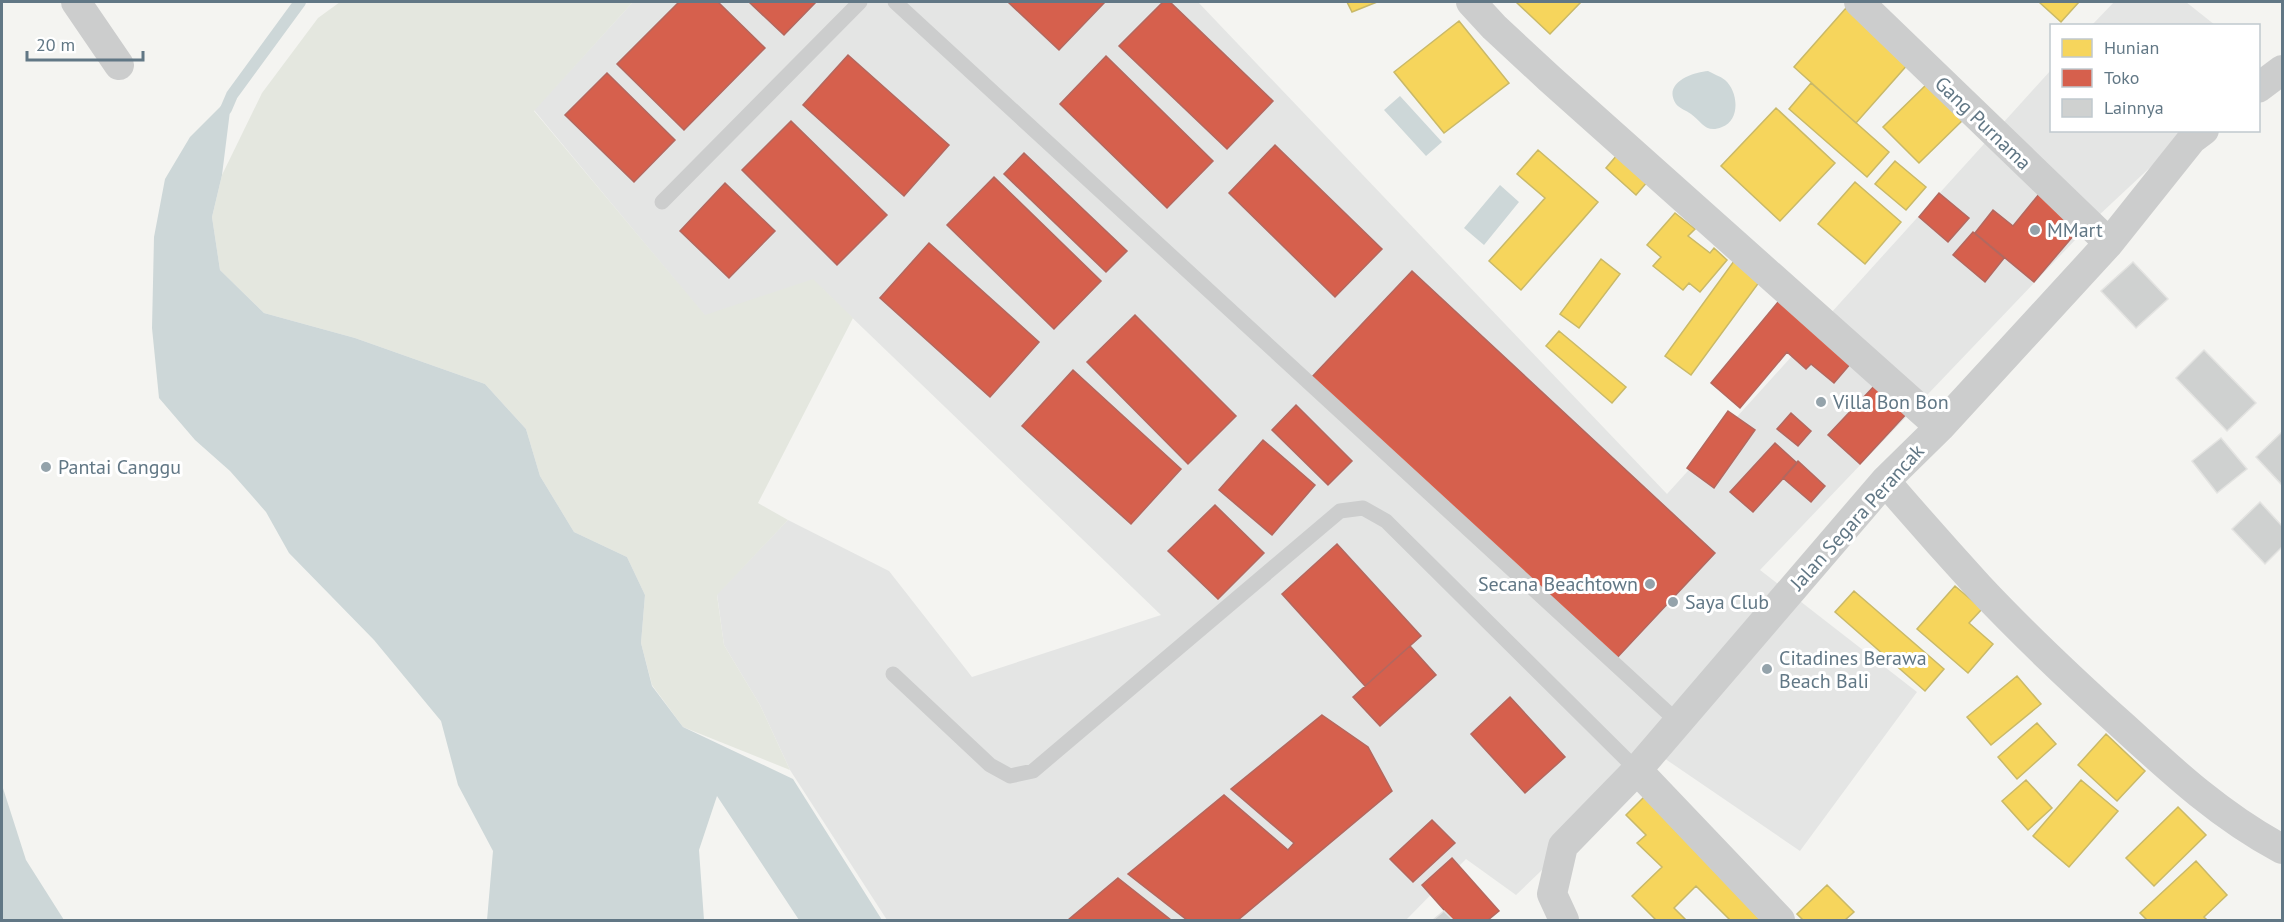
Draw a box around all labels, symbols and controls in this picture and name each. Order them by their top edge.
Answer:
scale bar [27,24,142,62]
legend [2050,24,2260,132]
text: 20 m [36,33,75,56]
text: Hunian [2104,36,2159,59]
text: Toko [2104,66,2139,89]
street label: Gang Purnama [1929,70,2037,176]
text: Lainnya [2104,96,2164,119]
place label: MMart [2047,217,2103,243]
marker: MMart [2028,223,2042,237]
place label: Villa Bon Bon [1832,389,1949,415]
marker: Villa Bon Bon [1814,395,1828,409]
street label: Jalan Segara Perancak [1784,438,1930,596]
place label: Pantai Canggu [58,454,181,480]
marker: Pantai Canggu [39,460,53,474]
place label: Secana Beachtown [1478,571,1638,597]
marker: Secana Beachtown [1643,577,1657,591]
place label: Saya Club [1685,589,1769,615]
marker: Saya Club [1666,595,1680,609]
place label: Citadines Berawa Beach Bali [1779,645,1927,694]
marker: Citadines Berawa Beach Bali [1760,662,1774,676]

